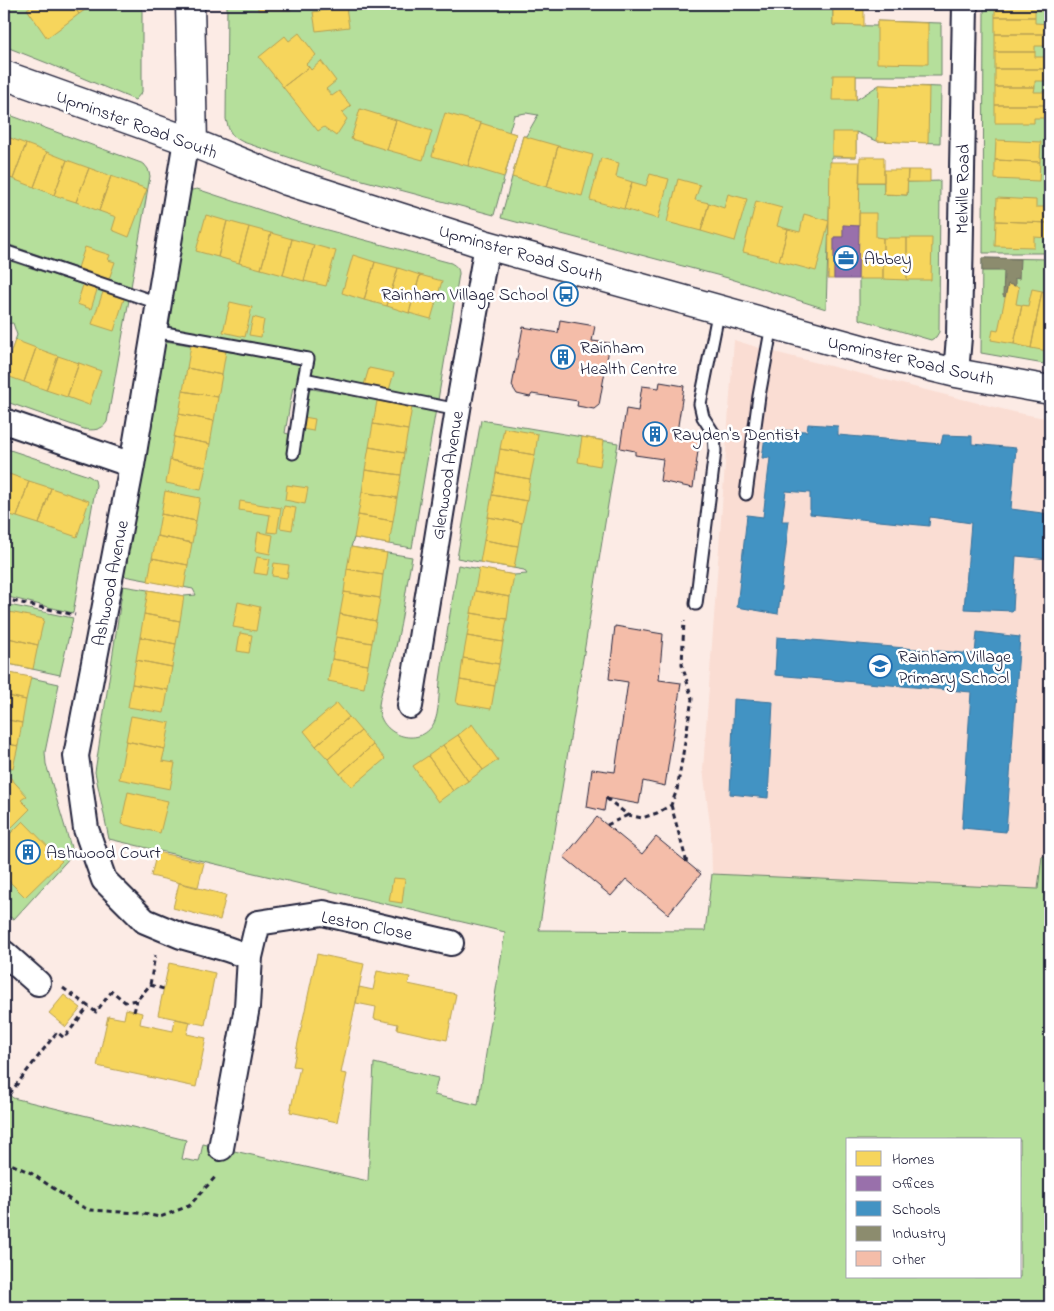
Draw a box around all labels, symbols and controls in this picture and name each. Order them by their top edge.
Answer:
street label: Upminster Road South [52,85,221,167]
street label: Melville Road [950,144,978,234]
street label: Upminster Road South [435,219,606,291]
office icon: Abbey [833,245,859,271]
place label: Abbey [864,247,912,273]
bus stop icon: Rainham Village School [553,281,579,307]
place label: Rainham Village School [381,283,548,310]
street label: Upminster Road South [825,330,996,394]
place label: Rainham Health Centre [580,336,678,383]
building icon: Rainham Health Centre [550,344,576,370]
street label: Glenwood Avenue [426,408,472,542]
building icon: Rayden's Dentist [642,421,668,447]
place label: Rayden's Dentist [672,423,799,449]
street label: Ashwood Avenue [87,517,137,648]
place label: Rainham Village Primary School [898,645,1012,692]
school or university icon: Rainham Village Primary School [867,653,893,679]
building icon: Ashwood Court [15,839,41,865]
place label: Ashwood Court [46,841,161,867]
street label: Leston Close [319,905,415,949]
legend [846,1138,1022,1278]
text: Homes [892,1149,935,1171]
text: Offices [892,1173,934,1195]
text: Schools [892,1199,941,1221]
text: Industry [892,1223,946,1246]
text: Other [892,1249,926,1271]

